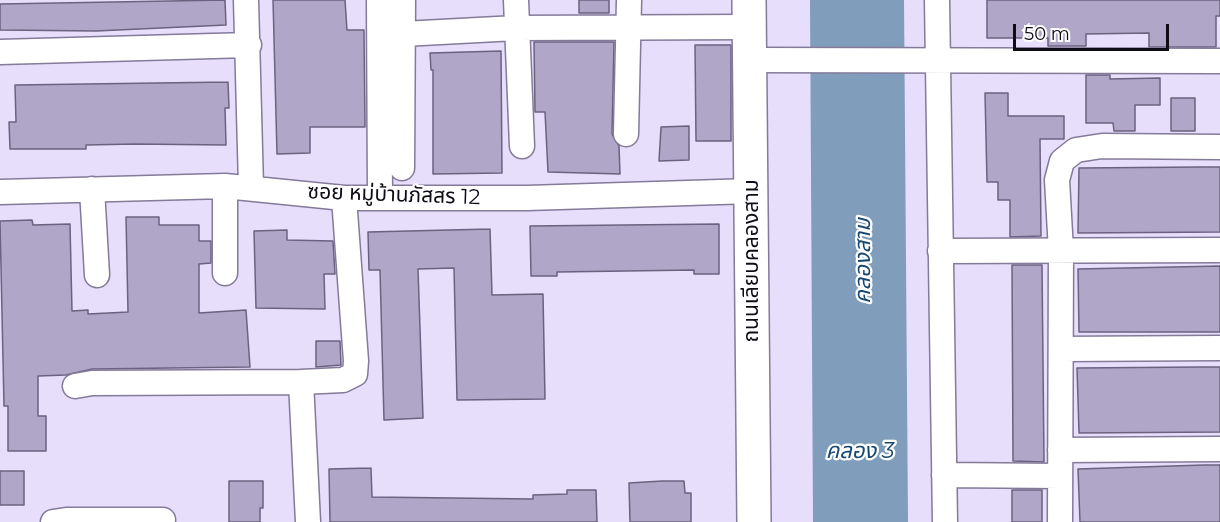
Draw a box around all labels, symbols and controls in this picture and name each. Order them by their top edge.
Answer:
scale bar [1016,12,1172,50]
text: 50 m [1024,23,1070,45]
street label: ซอย หมู่บ้านภัสสร 12 [307,179,481,211]
street label: ถนนเลียบคลองสาม [739,179,765,343]
water label: คลองสาม [851,218,877,304]
water label: คลอง 3 [826,439,894,465]

